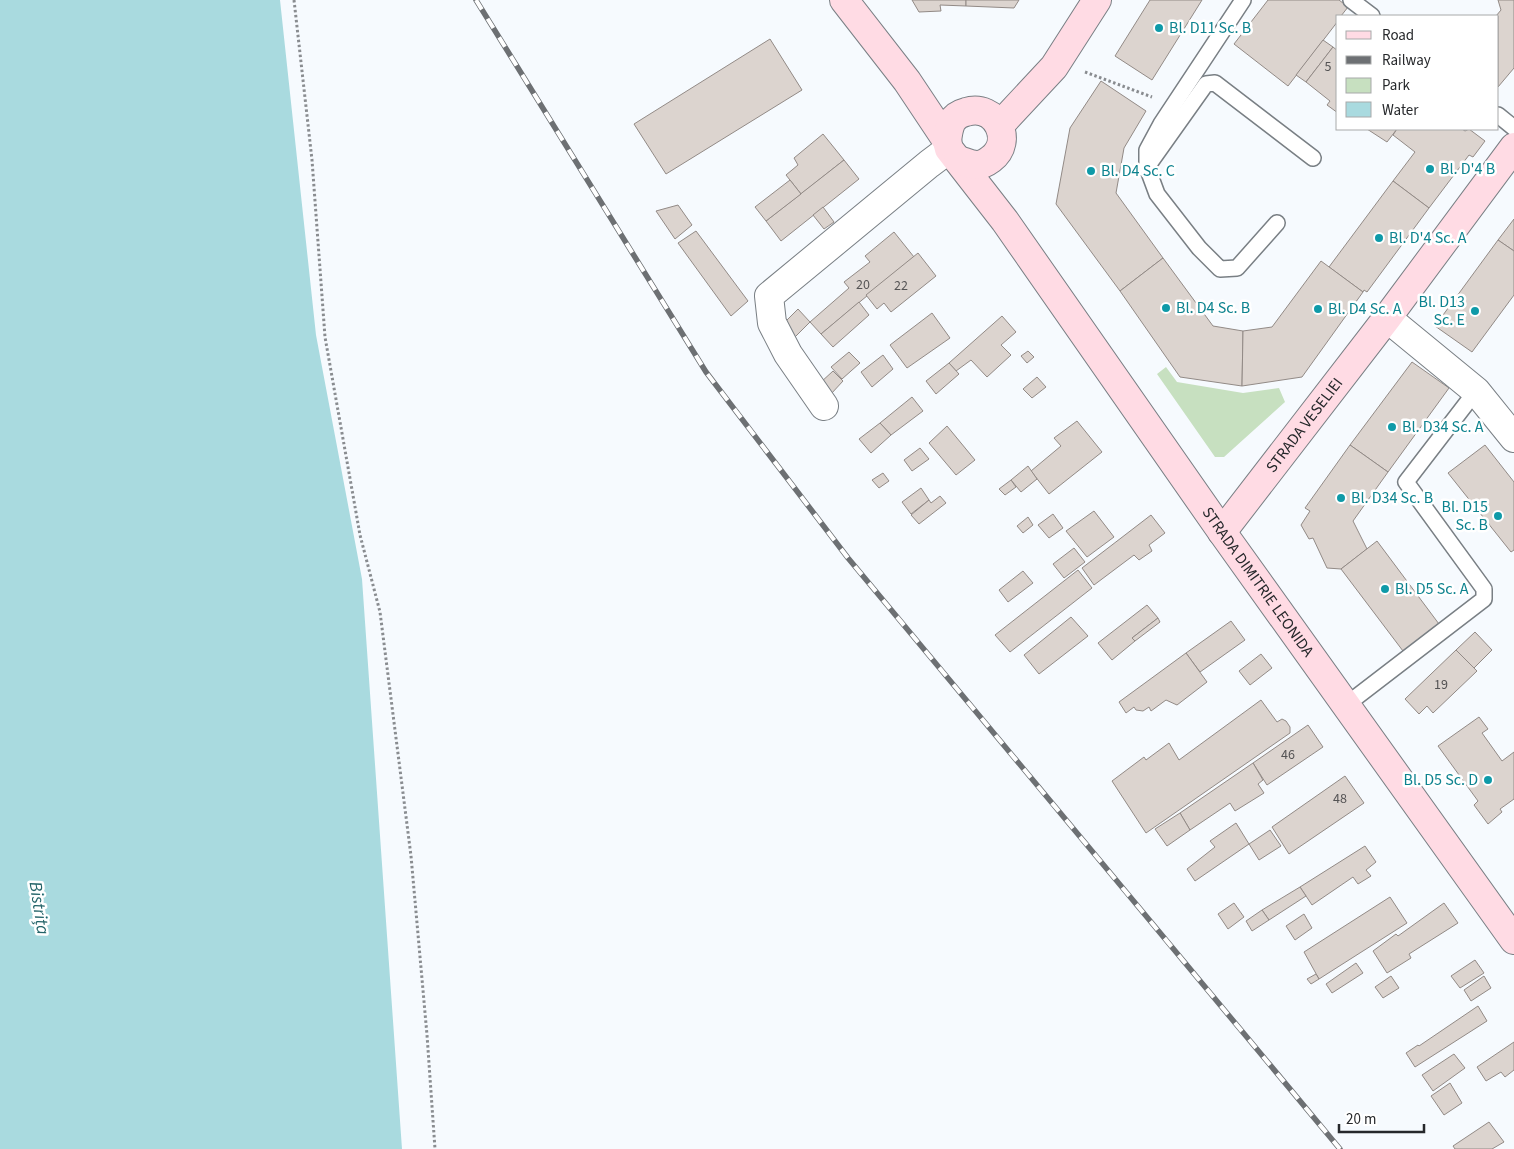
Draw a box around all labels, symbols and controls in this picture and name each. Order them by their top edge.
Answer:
legend [1336,15,1499,130]
place label: Bl. D11 Sc. B [1169,17,1251,39]
marker: Bl. D11 Sc. B [1153,22,1165,34]
text: Road [1382,25,1414,46]
text: Railway [1382,50,1431,71]
house number: 5 [1325,57,1332,77]
text: Park [1382,75,1411,96]
text: Water [1382,100,1419,121]
place label: Bl. D'4 B [1440,158,1495,180]
place label: Bl. D4 Sc. C [1101,160,1175,182]
marker: Bl. D'4 B [1424,163,1436,175]
marker: Bl. D4 Sc. C [1085,165,1097,177]
place label: Bl. D'4 Sc. A [1389,227,1467,249]
marker: Bl. D'4 Sc. A [1373,232,1385,244]
house number: 20 [856,275,870,295]
house number: 22 [894,276,908,296]
place label: Bl. D13 Sc. E [1419,291,1465,331]
place label: Bl. D4 Sc. B [1176,297,1250,319]
place label: Bl. D4 Sc. A [1328,298,1402,320]
marker: Bl. D4 Sc. B [1160,302,1172,314]
marker: Bl. D4 Sc. A [1312,303,1324,315]
marker: Bl. D13 Sc. E [1469,305,1481,317]
street label: STRADA VESELIEI [1261,373,1348,477]
place label: Bl. D34 Sc. A [1402,416,1484,438]
marker: Bl. D34 Sc. A [1386,421,1398,433]
place label: Bl. D34 Sc. B [1351,487,1433,509]
marker: Bl. D34 Sc. B [1335,492,1347,504]
place label: Bl. D15 Sc. B [1442,496,1488,536]
street label: STRADA DIMITRIE LEONIDA [1197,503,1319,662]
marker: Bl. D15 Sc. B [1492,510,1504,522]
place label: Bl. D5 Sc. A [1395,578,1469,600]
marker: Bl. D5 Sc. A [1379,583,1391,595]
house number: 19 [1434,675,1448,695]
house number: 46 [1281,745,1295,765]
place label: Bl. D5 Sc. D [1403,769,1478,791]
marker: Bl. D5 Sc. D [1482,774,1494,786]
house number: 48 [1333,789,1347,809]
water label: Bistrița [22,880,56,937]
scale bar [1339,1102,1424,1134]
text: 20 m [1346,1109,1376,1130]

